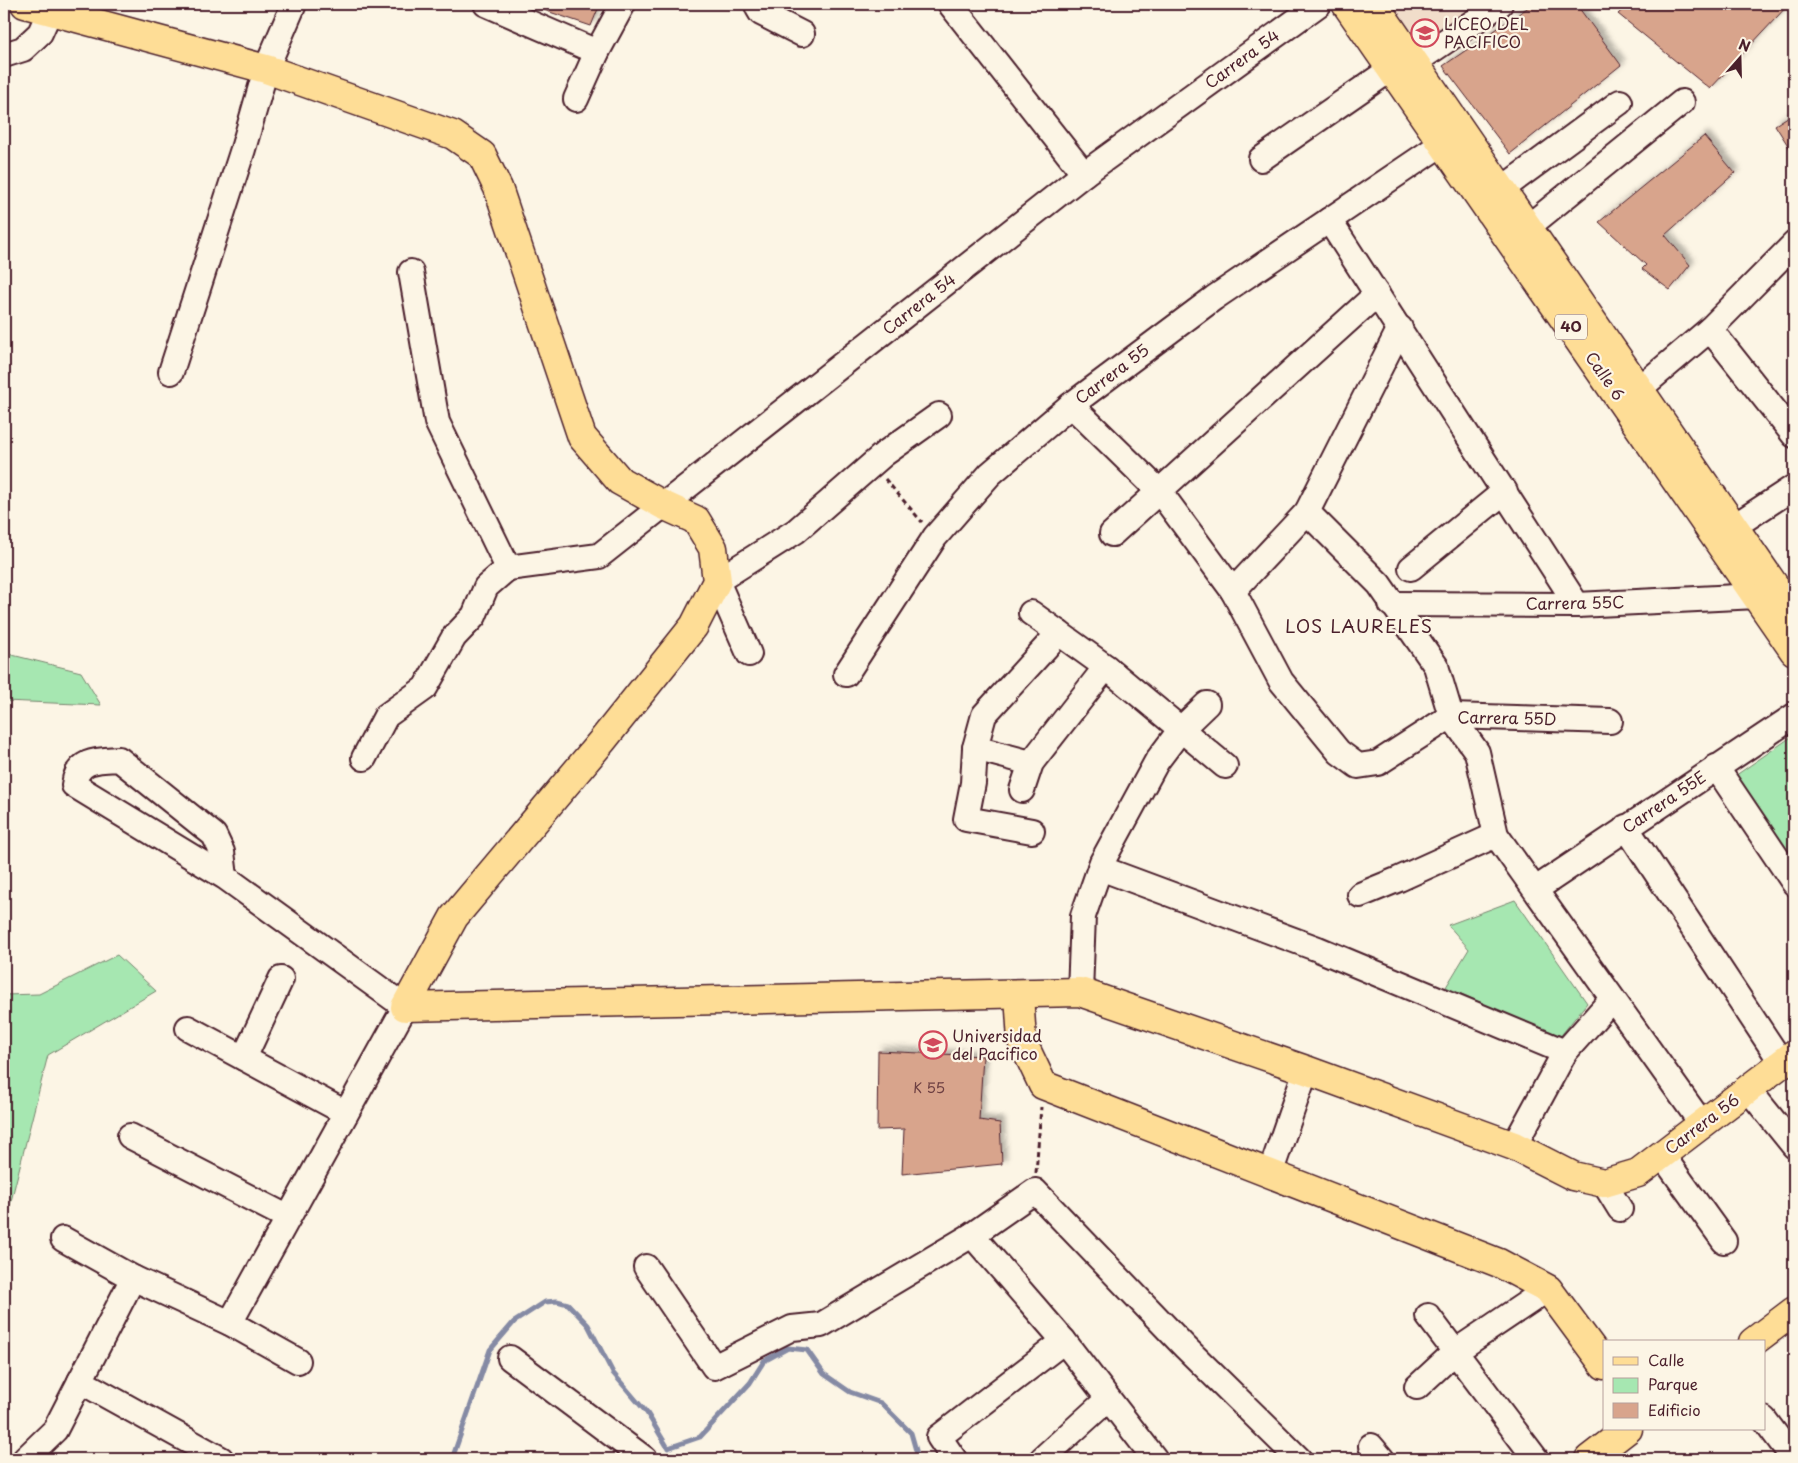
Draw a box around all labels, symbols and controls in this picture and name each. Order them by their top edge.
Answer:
place label: LICEO DEL PACIFICO [1444,11,1529,53]
school or university icon: LICEO DEL PACIFICO [1410,18,1440,48]
street label: Carrera 54 [1199,23,1284,94]
north arrow [1716,32,1766,82]
text: N [1736,34,1753,57]
street label: Carrera 54 [877,267,960,340]
road number: 40 [1555,314,1587,340]
street label: Carrera 55 [1069,337,1154,409]
street label: Calle 6 [1580,346,1631,405]
street label: Carrera 55C [1525,589,1625,615]
district label: LOS LAURELES [1285,612,1433,639]
street label: Carrera 55D [1457,704,1557,730]
street label: Carrera 55E [1617,764,1710,838]
place label: Universidad del Pacifico [952,1023,1042,1065]
school or university icon: Universidad del Pacifico [918,1030,948,1060]
house number: K 55 [913,1077,945,1098]
street label: Carrera 56 [1659,1087,1744,1159]
legend [1603,1340,1766,1430]
text: Calle [1648,1348,1685,1371]
text: Parque [1648,1372,1698,1395]
text: Edificio [1648,1398,1701,1421]

